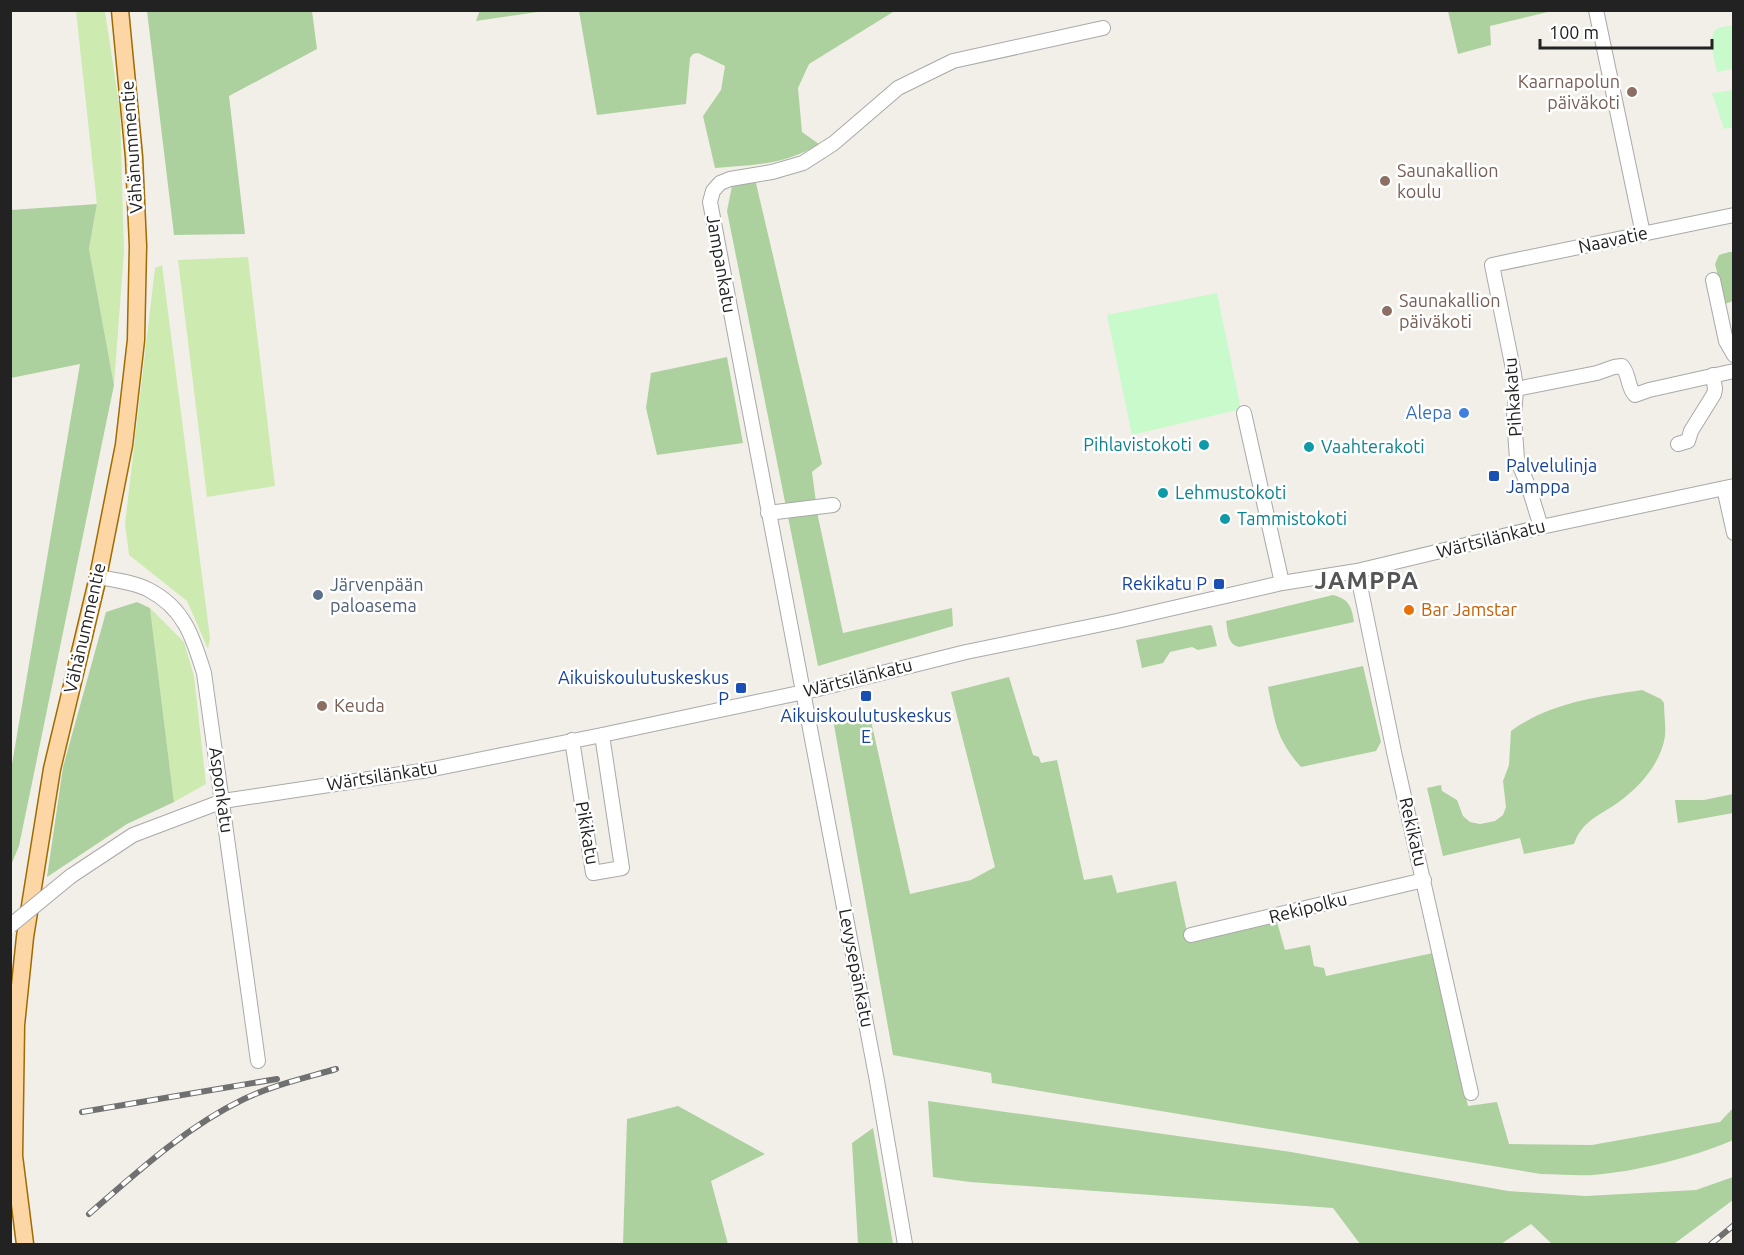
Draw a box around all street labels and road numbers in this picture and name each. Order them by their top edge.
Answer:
street label: Vähänummentie [116,80,146,214]
street label: Jampankatu [704,213,740,315]
street label: Naavatie [1576,222,1649,256]
street label: Pihkakatu [1499,357,1525,437]
street label: Wärtsilänkatu [1434,515,1547,561]
street label: Vähänummentie [59,561,109,695]
street label: Wärtsilänkatu [801,654,914,700]
street label: Asponkatu [206,746,238,834]
street label: Wärtsilänkatu [325,756,439,794]
street label: Rekikatu [1396,795,1432,868]
street label: Pikikatu [573,799,603,866]
street label: Rekipolku [1267,888,1349,926]
street label: Levysepänkatu [836,907,878,1029]

